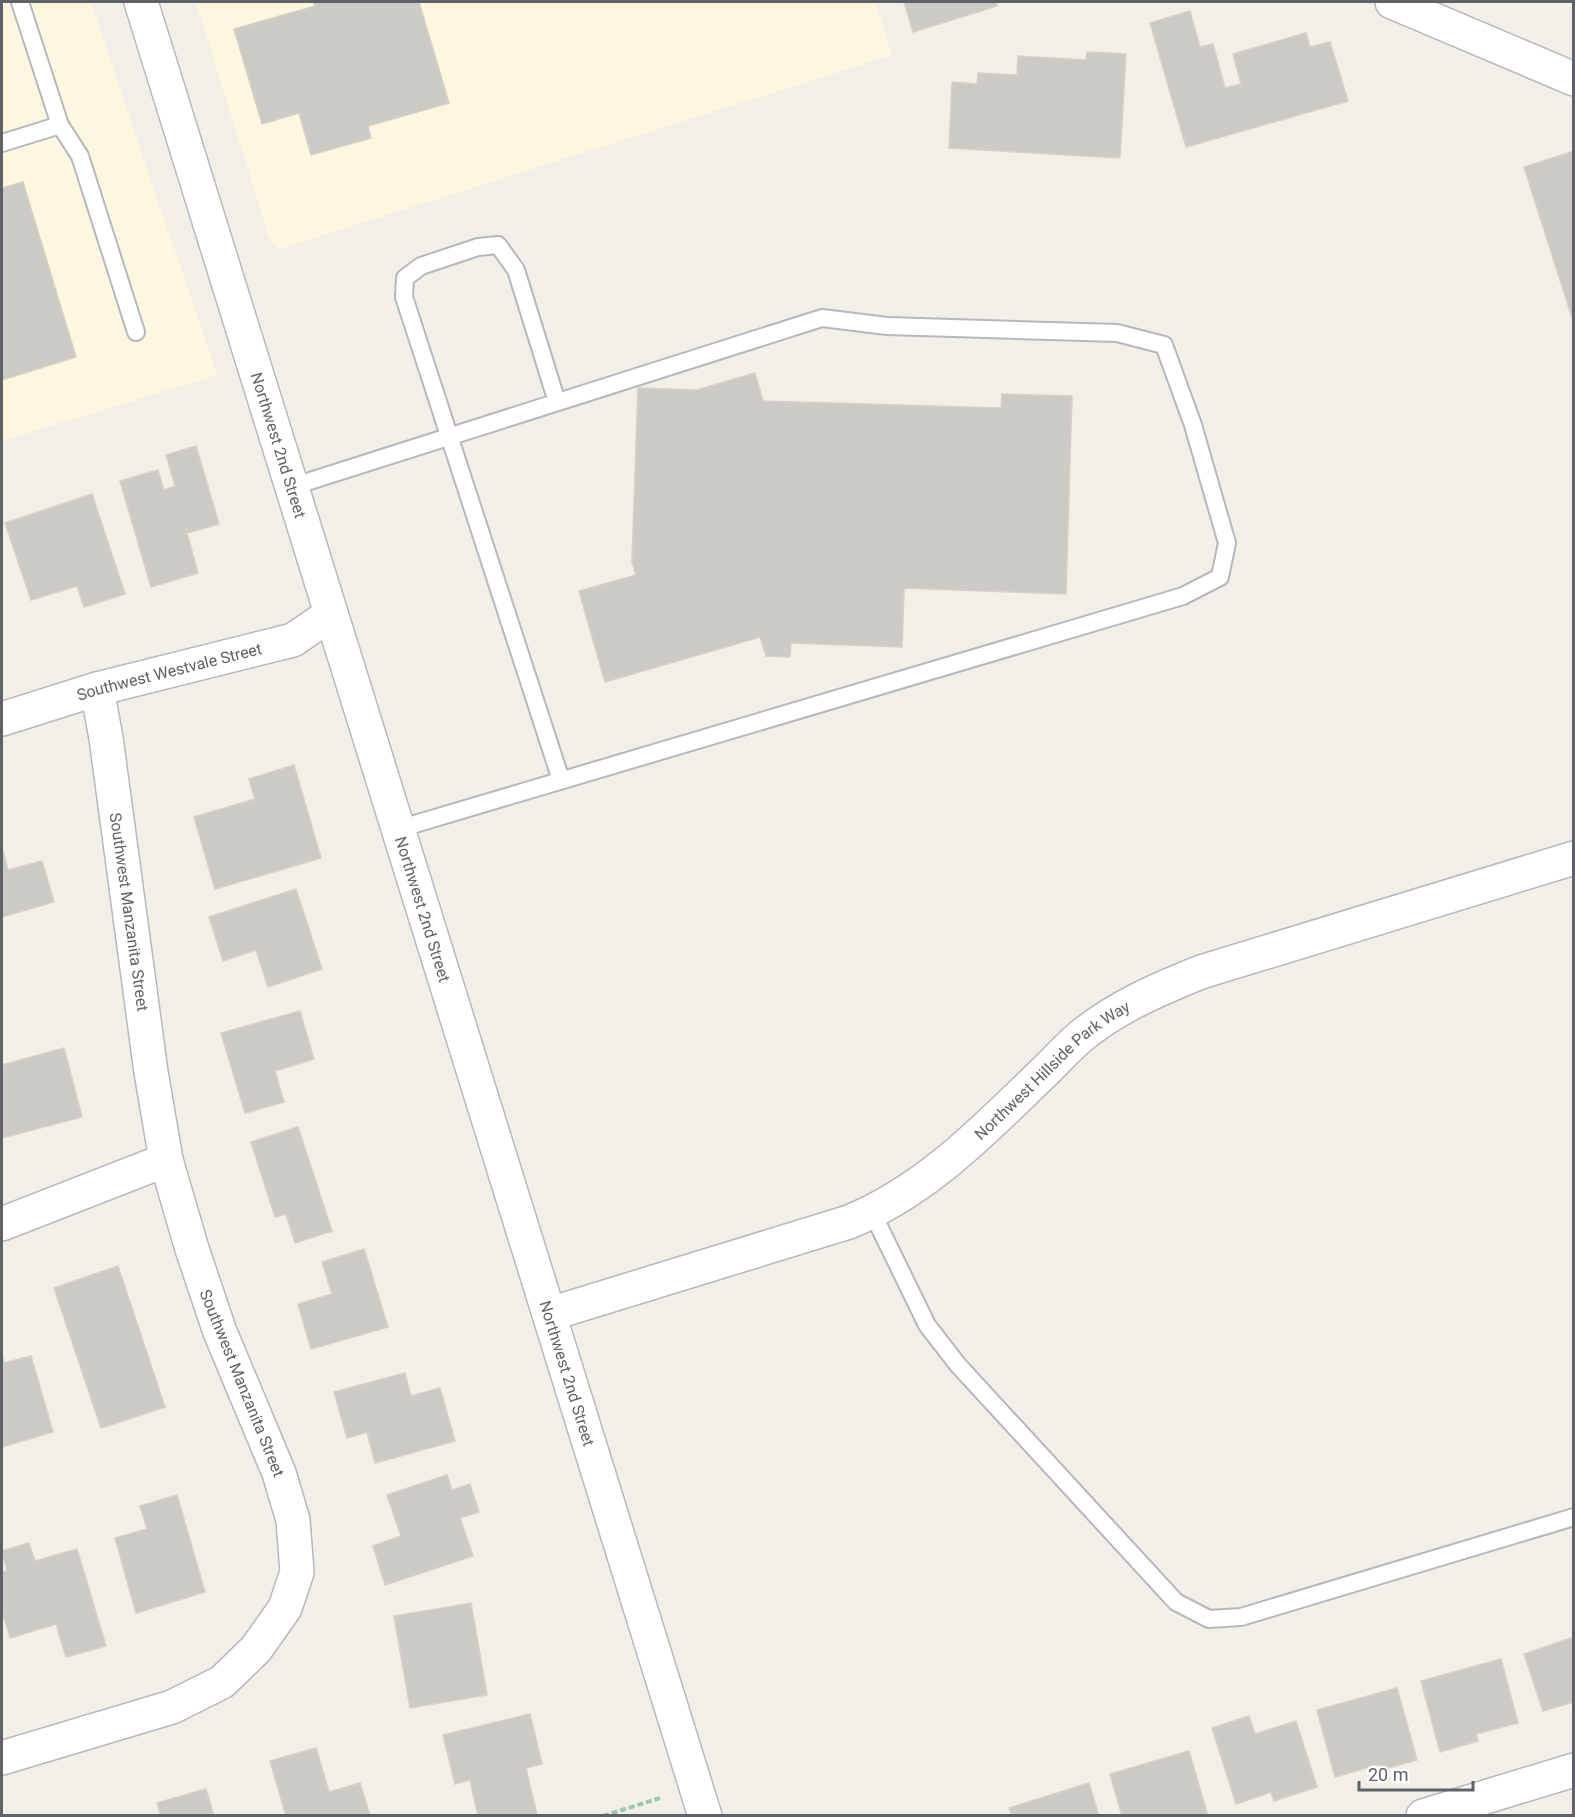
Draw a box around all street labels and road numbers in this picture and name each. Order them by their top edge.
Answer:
street label: Northwest 2nd Street [247,370,310,520]
street label: Southwest Westvale Street [74,639,264,704]
street label: Southwest Manzanita Street [106,811,152,1013]
street label: Northwest 2nd Street [391,834,455,984]
street label: Northwest Hillside Park Way [970,996,1133,1144]
street label: Southwest Manzanita Street [196,1287,288,1479]
street label: Northwest 2nd Street [536,1298,599,1448]

